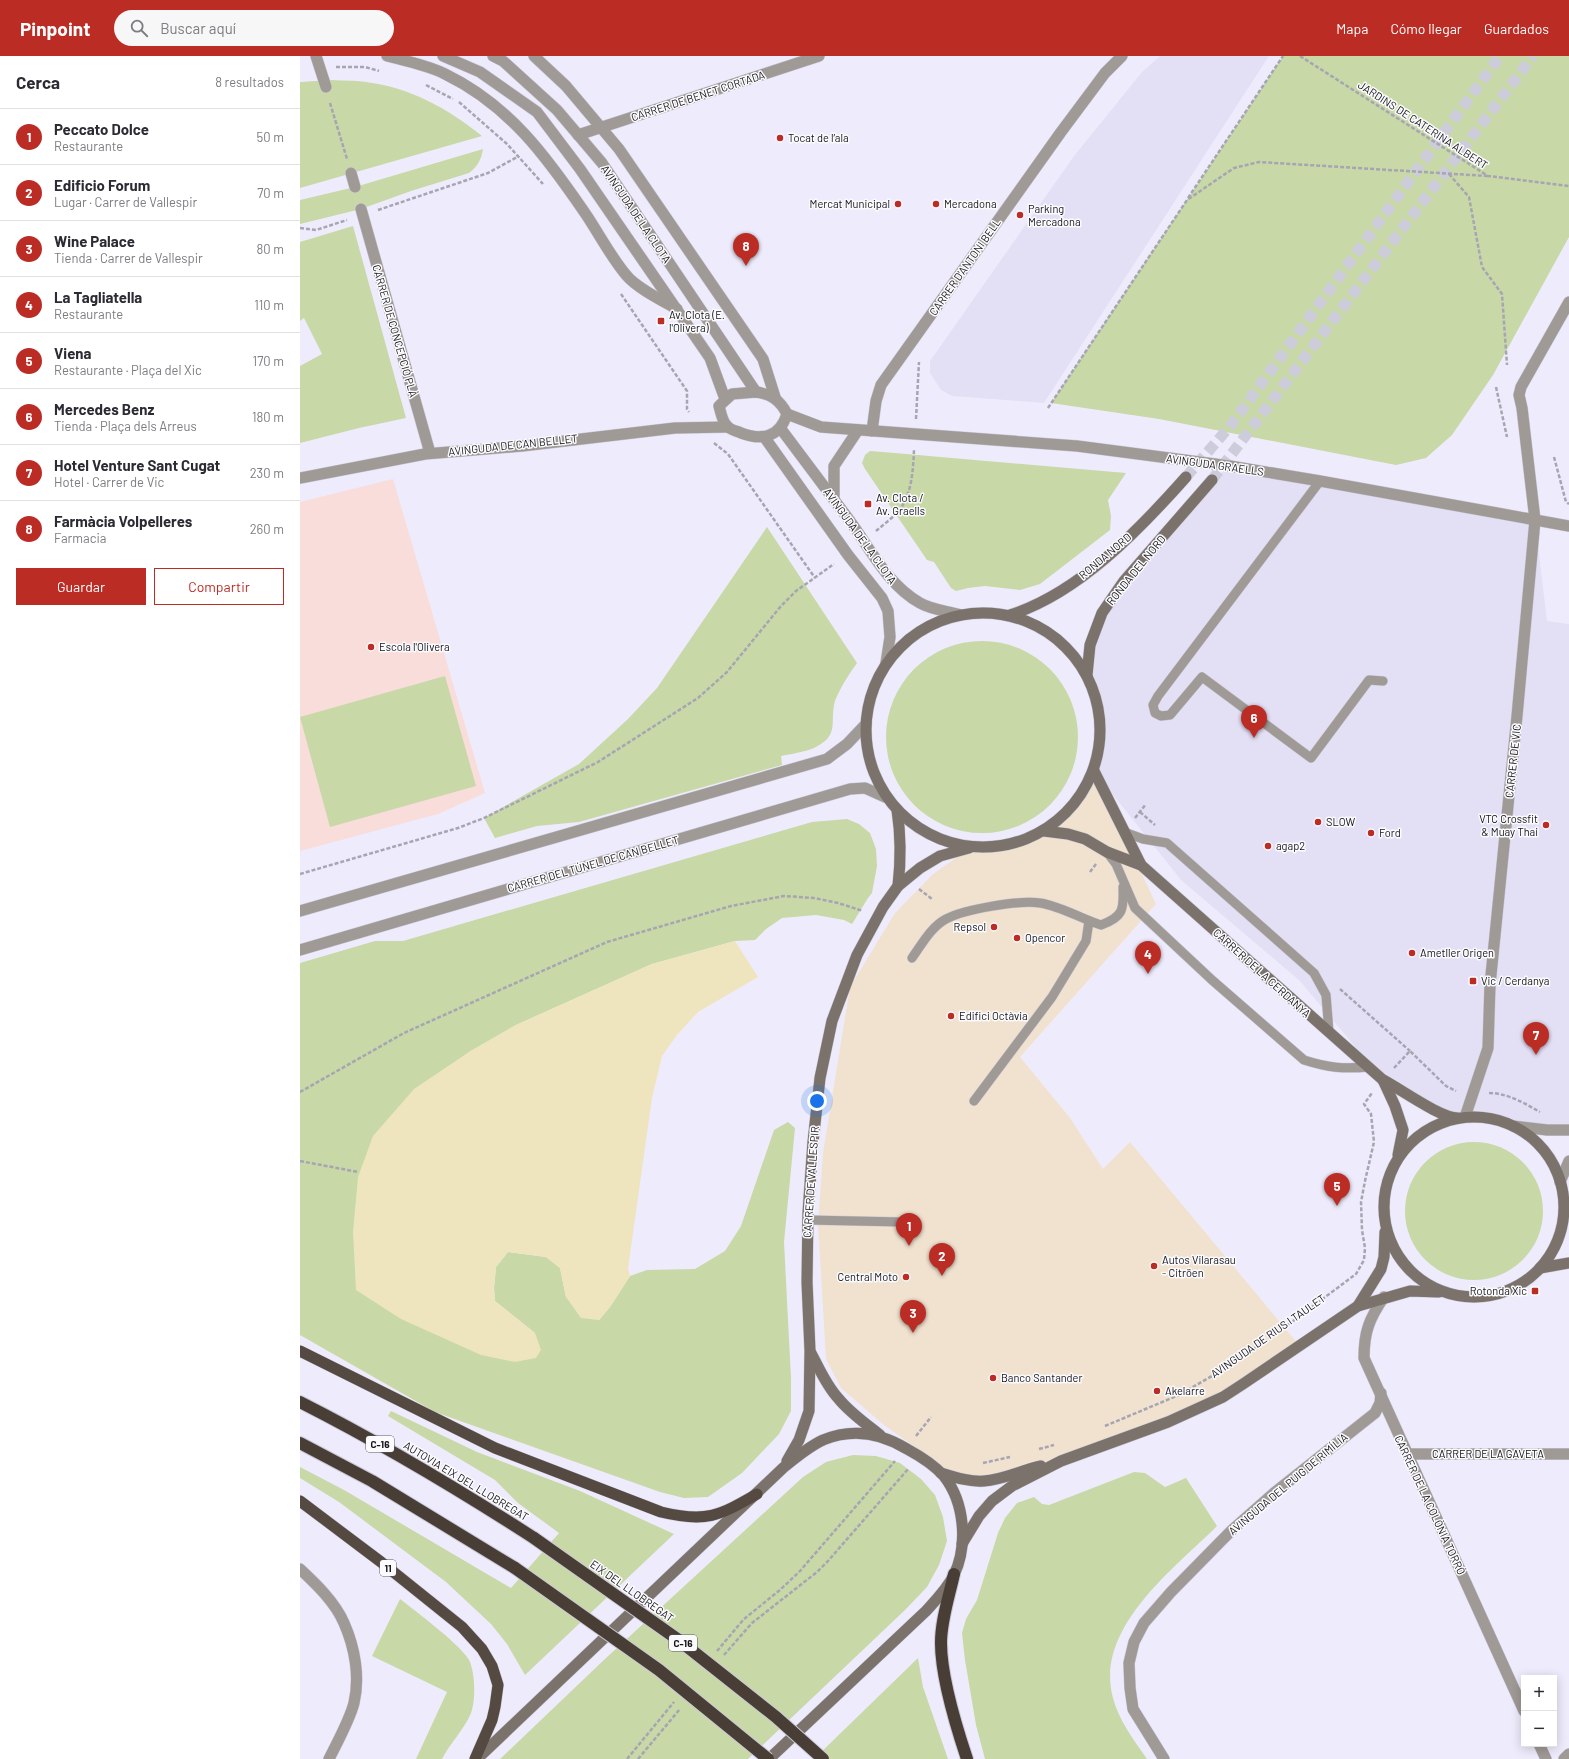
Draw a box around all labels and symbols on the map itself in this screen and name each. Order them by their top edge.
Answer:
street label: CARRER DE BENET CORTADA [629,68,767,123]
street label: JARDINS DE CATERINA ALBERT [1356,78,1491,171]
place label: Tocat de l’ala [788,131,849,144]
marker: Tocat de l’ala [775,133,785,143]
street label: AVINGUDA DE LA CLOTA [599,162,674,265]
place label: Mercat Municipal [810,197,890,210]
place label: Mercadona [944,197,997,210]
marker: Mercat Municipal [893,199,903,209]
marker: Mercadona [931,199,941,209]
place label: Parking Mercadona [1028,202,1081,228]
marker: Parking Mercadona [1015,210,1025,220]
street label: CARRER D'ANTONI BELL [926,216,1003,318]
pin: 8 [733,233,759,266]
street label: CARRER DE CONCEPCIÓ PLÀ [370,263,421,399]
place label: Av. Clota (E. l'Olivera) [669,308,725,334]
marker: Av. Clota (E. l'Olivera) [656,316,666,326]
street label: AVINGUDA DE CAN BELLET [448,431,578,458]
street label: AVINGUDA GRAELLS [1165,451,1265,478]
street label: AVINGUDA DE LA CLOTA [821,485,900,586]
place label: Av. Clota / Av. Graells [876,491,925,517]
marker: Av. Clota / Av. Graells [863,499,873,509]
street label: RONDA NORD [1076,530,1134,581]
street label: RONDA DEL NORD [1103,532,1168,607]
place label: Escola l'Olivera [379,640,450,653]
marker: Escola l'Olivera [366,642,376,652]
pin: 6 [1241,705,1267,738]
street label: CARRER DE VIC [1502,723,1523,798]
place label: VTC Crossfit & Muay Thai [1479,812,1538,838]
place label: SLOW [1326,815,1355,828]
marker: SLOW [1313,817,1323,827]
marker: VTC Crossfit & Muay Thai [1541,820,1551,830]
place label: Ford [1379,826,1401,839]
marker: Ford [1366,828,1376,838]
street label: CARRER DEL TÚNEL DE CAN BELLET [506,833,680,894]
place label: agap2 [1276,839,1305,852]
marker: agap2 [1263,841,1273,851]
place label: Repsol [954,920,986,933]
marker: Repsol [989,922,999,932]
street label: CARRER DE LA CERDANYA [1211,926,1314,1020]
place label: Opencor [1025,931,1065,944]
marker: Opencor [1012,933,1022,943]
pin: 4 [1135,941,1161,974]
place label: Ametller Origen [1420,946,1494,959]
marker: Ametller Origen [1407,948,1417,958]
place label: Vic / Cerdanya [1481,974,1549,987]
marker: Vic / Cerdanya [1468,976,1478,986]
place label: Edifici Octàvia [959,1009,1028,1022]
marker: Edifici Octàvia [946,1011,956,1021]
pin: 7 [1523,1022,1549,1055]
your location [807,1091,827,1111]
street label: CARRER DE VALLESPIR [800,1125,821,1238]
pin: 5 [1324,1173,1350,1206]
pin: 1 [896,1213,922,1246]
pin: 2 [929,1243,955,1276]
place label: Autos Vilarasau - Citröen [1162,1253,1236,1279]
marker: Autos Vilarasau - Citröen [1149,1261,1159,1271]
place label: Central Moto [838,1270,898,1283]
marker: Central Moto [901,1272,911,1282]
place label: Rotonda Xic [1470,1284,1527,1297]
marker: Rotonda Xic [1530,1286,1540,1296]
street label: AVINGUDA DE RIUS I TAULET [1208,1291,1327,1380]
pin: 3 [900,1300,926,1333]
place label: Banco Santander [1001,1371,1083,1384]
marker: Banco Santander [988,1373,998,1383]
place label: Akelarre [1165,1384,1205,1397]
marker: Akelarre [1152,1386,1162,1396]
street label: AVINGUDA DEL PUIG DE RIMÍLIA [1226,1430,1350,1537]
street label: CARRER DE LA COLÒNIA TORRÓ [1392,1433,1469,1577]
road number: C-16 [366,1436,394,1452]
street label: AUTOVIA EIX DEL LLOBREGAT [402,1438,531,1523]
street label: CARRER DE LA GAVETA [1432,1447,1544,1460]
street label: EIX DEL LLOBREGAT [588,1557,676,1624]
road number: 11 [380,1560,396,1576]
road number: C-16 [669,1635,697,1651]

